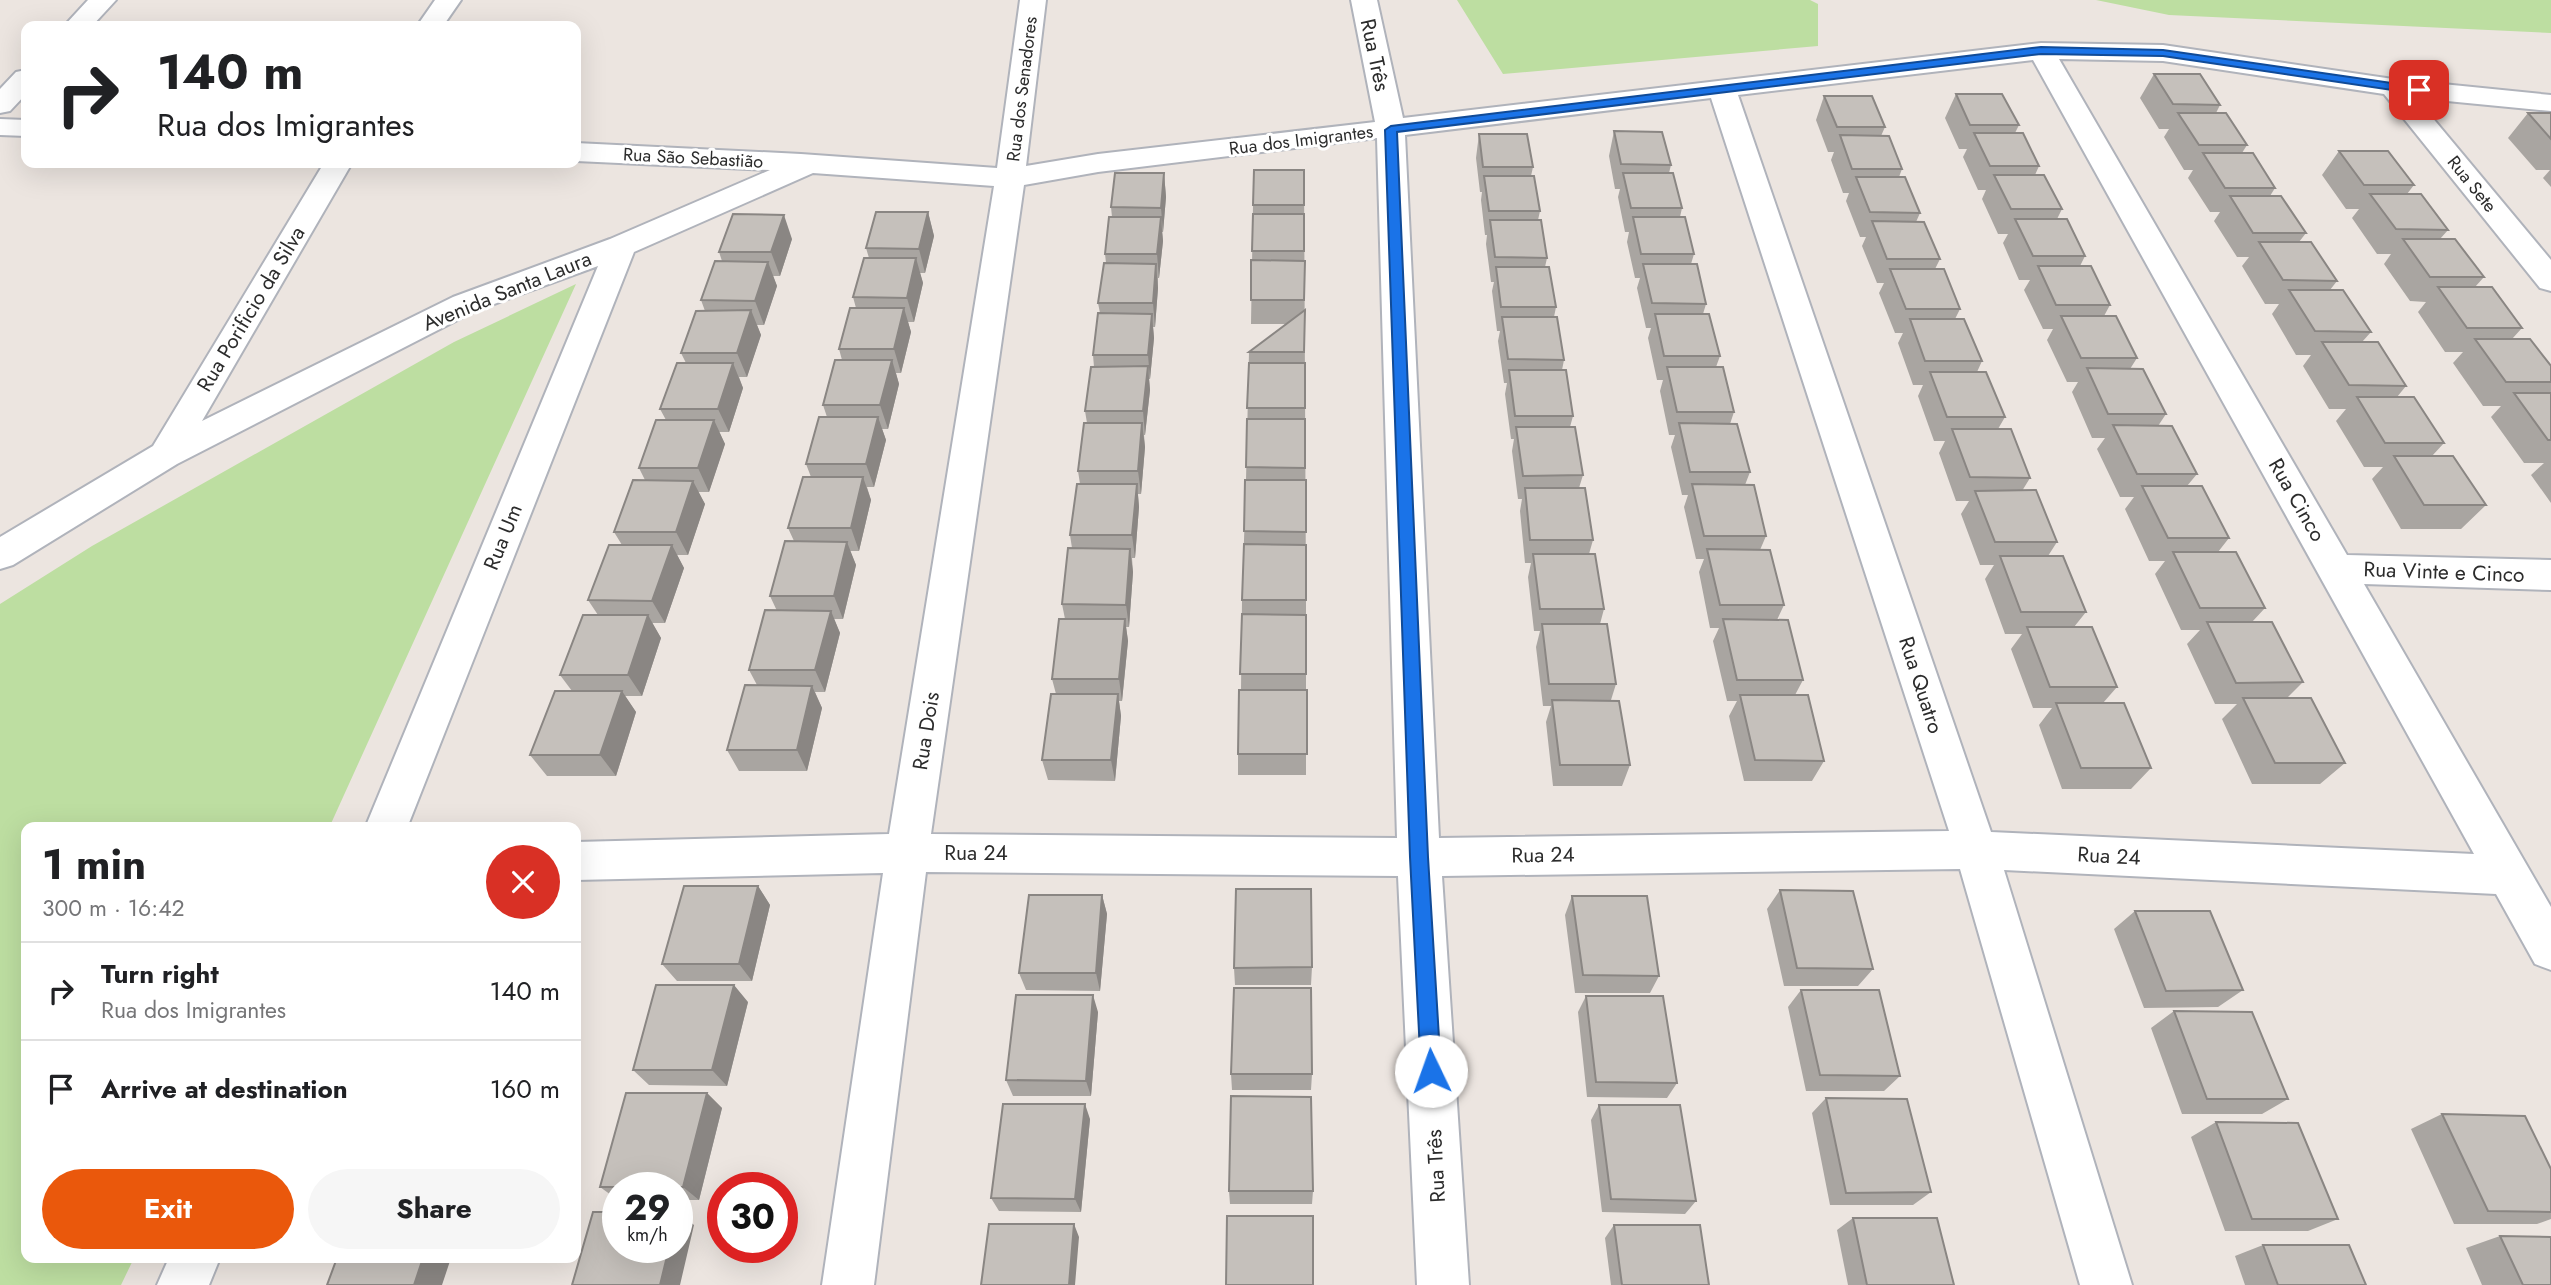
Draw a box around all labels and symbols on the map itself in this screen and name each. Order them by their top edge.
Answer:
street label: Rua dos Senadores [1000,15,1044,163]
street label: Rua Três [1353,16,1397,94]
pin [2389,60,2449,120]
street label: Rua dos Imigrantes [1228,118,1374,162]
street label: Rua São Sebastião [622,141,764,175]
street label: Rua Sete [2441,150,2503,218]
street label: Rua Porificio da Silva [190,221,312,397]
street label: Avenida Santa Laura [418,243,596,339]
street label: Rua Cinco [2261,453,2333,547]
street label: Rua Um [476,500,530,574]
street label: Rua Vinte e Cinco [2363,554,2525,590]
street label: Rua Quatro [1891,633,1951,737]
street label: Rua Dois [905,690,947,772]
street label: Rua 24 [944,838,1008,868]
street label: Rua 24 [1511,839,1575,871]
street label: Rua 24 [2077,839,2141,873]
position arrow [1394,1034,1468,1108]
street label: Rua Três [1419,1129,1453,1203]
speed limit sign: 30 [707,1172,798,1263]

